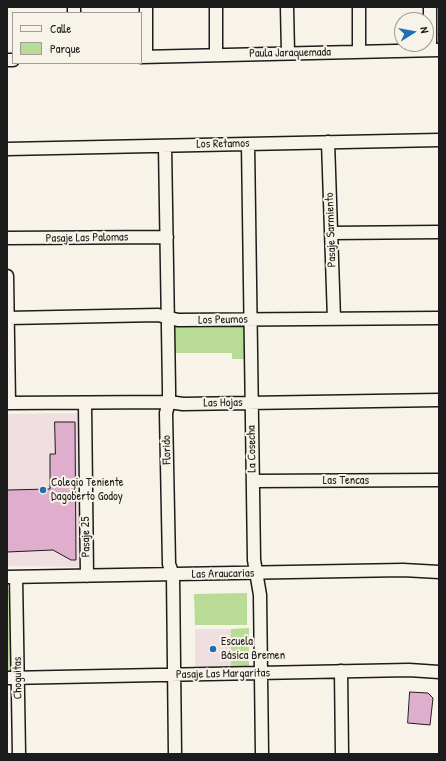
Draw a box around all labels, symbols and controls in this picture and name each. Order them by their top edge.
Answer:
legend [12,12,142,64]
north arrow [394,12,434,52]
text: Calle [50,20,71,37]
text: N [417,26,432,34]
text: Parque [50,40,80,57]
street label: Paula Jaraquemada [249,45,331,61]
street label: Los Retamos [196,136,250,152]
street label: Pasaje Sarmiento [322,192,340,268]
street label: Pasaje Las Palomas [46,230,128,246]
street label: Los Peumos [198,312,248,328]
street label: Las Hojas [203,395,243,411]
street label: La Cosecha [244,425,260,473]
street label: Florido [160,435,174,465]
street label: Las Tencas [323,474,369,488]
place label: Colegio Teniente Dagoberto Godoy [51,476,124,504]
marker: Colegio Teniente Dagoberto Godoy [38,485,48,495]
street label: Pasaje 25 [78,516,94,558]
street label: Las Araucarias [192,566,254,582]
place label: Escuela Básica Bremen [221,635,285,663]
marker: Escuela Básica Bremen [208,644,218,654]
street label: Choguitas [10,657,26,699]
street label: Pasaje Las Margaritas [176,666,270,682]

